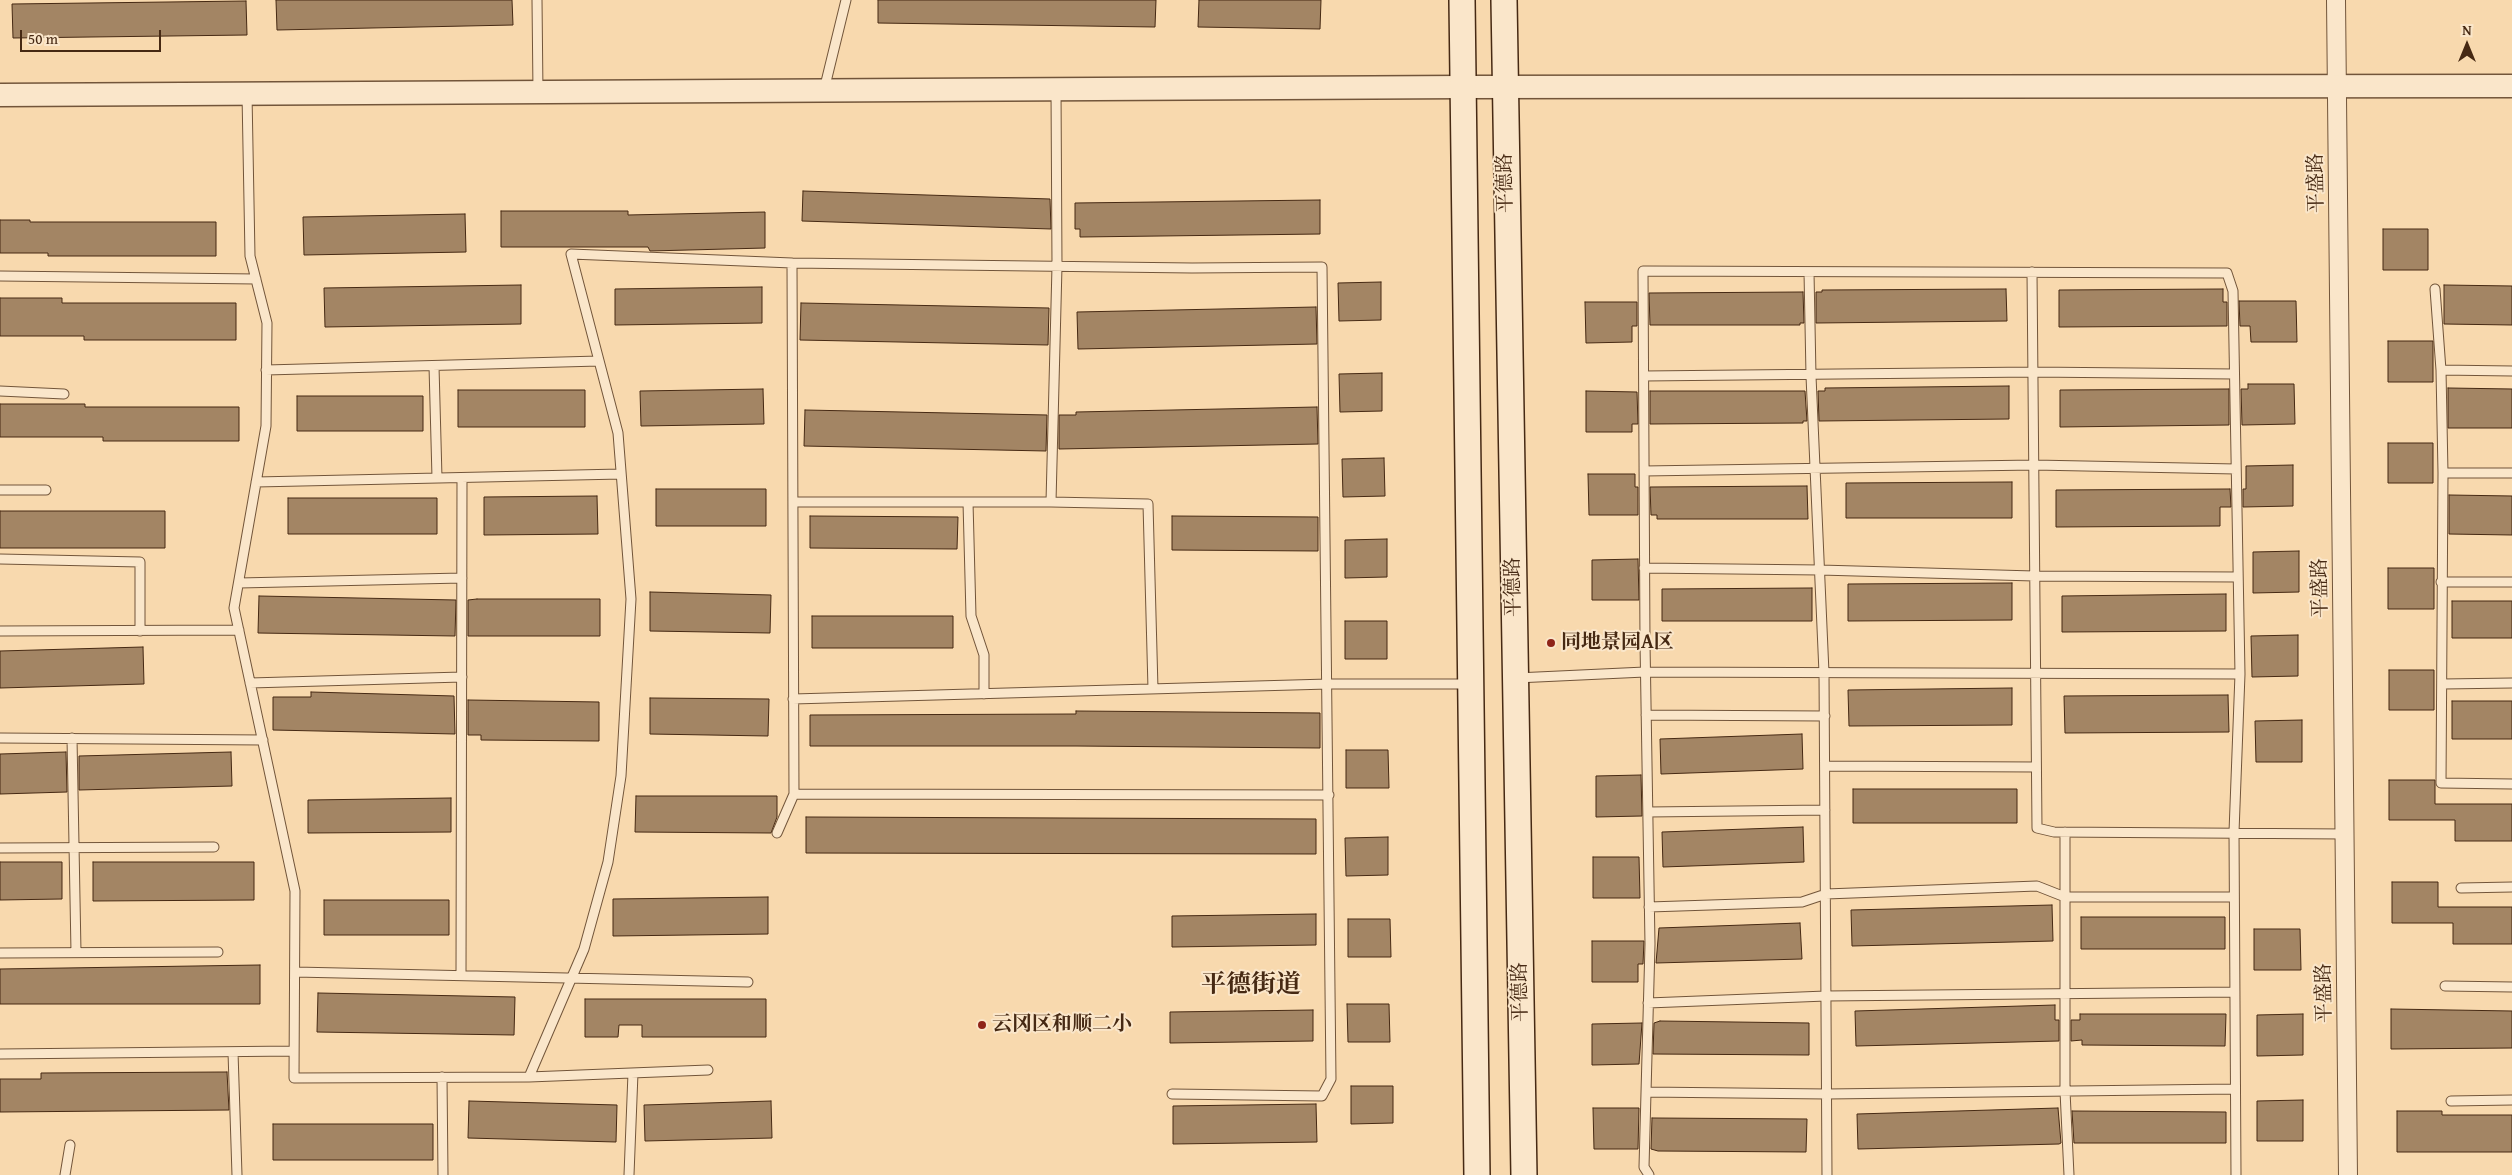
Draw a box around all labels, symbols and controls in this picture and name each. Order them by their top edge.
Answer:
scale bar [22,20,164,52]
north arrow [2442,20,2492,70]
text: N [2462,20,2472,40]
text: 50 m [28,28,58,49]
street label: 平德路 [1493,153,1519,213]
street label: 平盛路 [2304,153,2330,213]
street label: 平德路 [1501,557,1527,617]
street label: 平盛路 [2308,558,2334,618]
place label: 同地景园A区 [1561,631,1674,655]
marker: 同地景园A区 [1545,637,1557,649]
street label: 平德路 [1508,962,1534,1022]
street label: 平盛路 [2312,963,2338,1023]
district label: 平德街道 [1201,971,1301,1001]
place label: 云冈区和顺二小 [992,1013,1132,1037]
marker: 云冈区和顺二小 [976,1019,988,1031]

